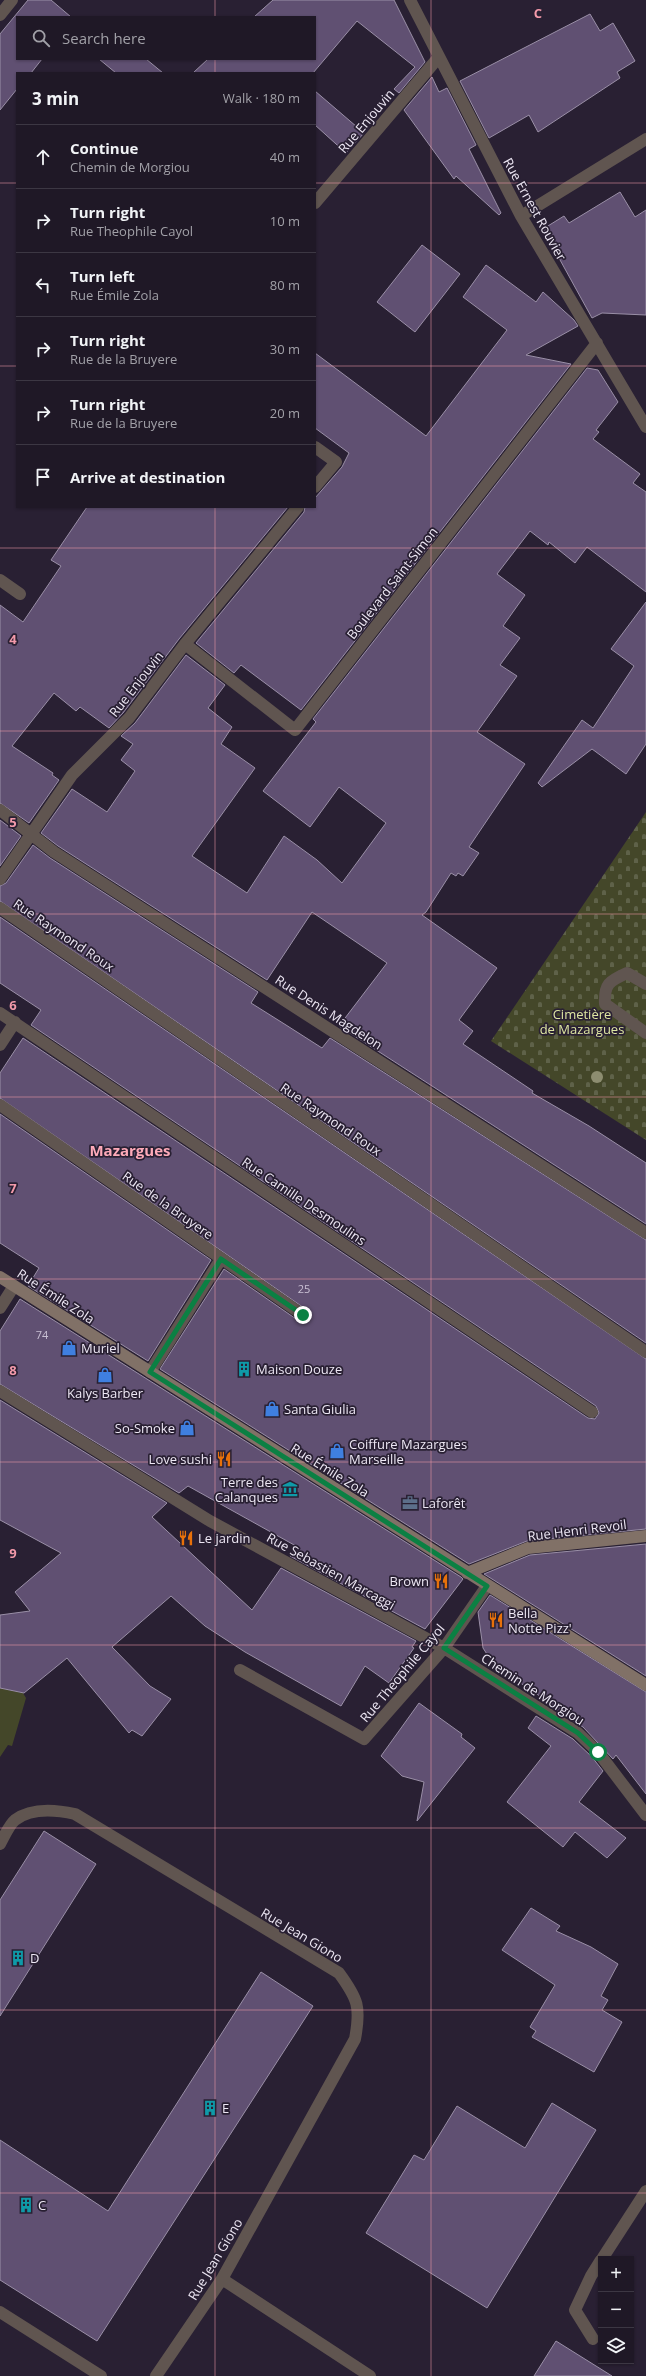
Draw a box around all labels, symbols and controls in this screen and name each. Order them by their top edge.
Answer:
text: C [534,4,542,22]
search box [16,16,316,60]
icon: search [30,27,52,49]
text: Search here [62,28,146,48]
street label: Rue Enjouvin [334,85,398,157]
text: 3 min [32,87,79,110]
text: Walk · 180 m [223,89,300,107]
text: Continue [70,138,138,158]
icon: ahead [32,146,54,168]
text: 40 m [270,148,300,166]
street label: Rue Ernest Rouvier [499,154,571,264]
text: Chemin de Morgiou [70,158,190,176]
text: Turn right [70,202,145,222]
icon: right [32,210,54,232]
text: 10 m [270,212,300,230]
text: Rue Theophile Cayol [70,222,193,240]
text: Turn left [70,266,135,286]
icon: left [32,274,54,296]
text: 80 m [270,276,300,294]
text: Rue Émile Zola [70,286,159,304]
text: Turn right [70,330,145,350]
icon: right [32,338,54,360]
text: 30 m [270,340,300,358]
text: Rue de la Bruyere [70,350,177,368]
text: Turn right [70,394,145,414]
icon: right [32,402,54,424]
text: 20 m [270,404,300,422]
text: Rue de la Bruyere [70,414,177,432]
icon: arrive [32,466,54,488]
text: Arrive at destination [70,467,225,487]
street label: Boulevard Saint-Simon [342,523,442,643]
text: 4 [9,630,17,648]
street label: Rue Enjouvin [105,647,167,721]
text: 5 [9,813,17,831]
street label: Rue Raymond Roux [10,894,118,976]
street label: Rue Denis Magdelon [272,971,386,1053]
text: 6 [9,996,17,1014]
park label: Cimetière de Mazargues [540,1005,624,1038]
street label: Rue Raymond Roux [277,1078,385,1160]
district label: Mazargues [89,1140,171,1160]
street label: Rue Camille Desmoulins [238,1153,370,1249]
street label: Rue de la Bruyere [119,1167,217,1243]
text: 7 [9,1179,17,1197]
street label: Rue Émile Zola [14,1264,98,1328]
house number: 25 [298,1281,310,1296]
route end [294,1306,312,1324]
house number: 74 [36,1327,49,1342]
shop icon: Muriel [60,1339,78,1357]
place label: Muriel [81,1339,120,1357]
building icon: Maison Douze [235,1360,253,1378]
place label: Maison Douze [256,1360,342,1378]
text: 8 [9,1361,17,1379]
shop icon: Kalys Barber [96,1366,114,1384]
place label: Kalys Barber [67,1384,144,1402]
shop icon: Santa Giulia [263,1400,281,1418]
place label: Santa Giulia [284,1400,356,1418]
place label: So-Smoke [115,1419,175,1437]
shop icon: So-Smoke [178,1419,196,1437]
place label: Coiffure Mazargues Marseille [349,1435,467,1468]
street label: Rue Émile Zola [288,1439,372,1501]
shop icon: Coiffure Mazargues Marseille [328,1442,346,1460]
place label: Love sushi [149,1450,212,1468]
restaurant icon: Love sushi [215,1450,233,1468]
place label: Terre des Calanques [215,1473,278,1506]
museum icon: Terre des Calanques [281,1480,299,1498]
office icon: Laforêt [401,1494,419,1512]
place label: Laforêt [422,1494,466,1512]
street label: Rue Henri Revoil [526,1515,628,1545]
street label: Rue Sebastien Marcaggi [264,1528,398,1614]
restaurant icon: Le jardin [177,1529,195,1547]
place label: Le jardin [198,1529,251,1547]
text: 9 [9,1544,17,1562]
place label: Brown [389,1572,429,1590]
restaurant icon: Brown [432,1572,450,1590]
place label: Bella Notte Pizz' [508,1604,572,1637]
restaurant icon: Bella Notte Pizz' [487,1611,505,1629]
street label: Rue Theophile Cayol [356,1620,448,1726]
street label: Chemin de Morgiou [478,1649,588,1729]
route start [589,1743,607,1761]
street label: Rue Jean Giono [258,1903,346,1967]
building icon: D [9,1949,27,1967]
place label: D [30,1949,39,1967]
building icon: E [201,2099,219,2117]
place label: E [222,2099,229,2117]
building icon: C [17,2196,35,2214]
place label: C [38,2196,46,2214]
street label: Rue Jean Giono [183,2215,247,2303]
map controls [598,2256,634,2364]
button: + [598,2256,634,2292]
button: − [598,2292,634,2328]
button: layers [598,2328,634,2364]

